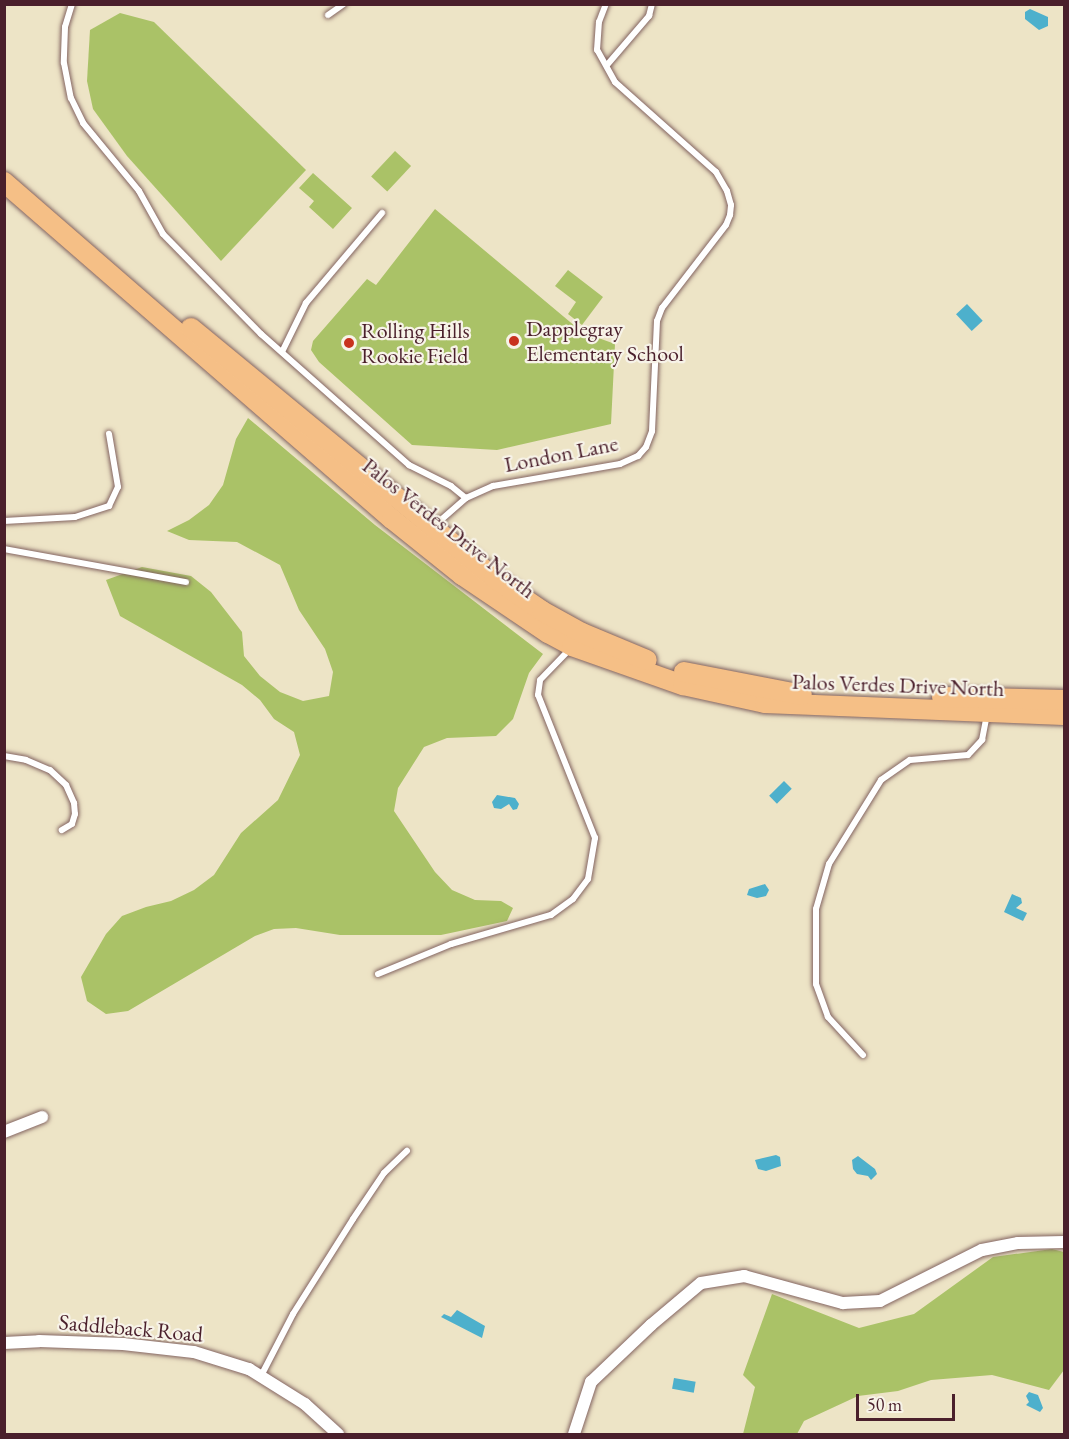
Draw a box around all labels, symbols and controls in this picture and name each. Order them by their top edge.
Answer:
place label: Dapplegray Elementary School [526,315,684,366]
place label: Rolling Hills Rookie Field [361,317,470,368]
marker: Dapplegray Elementary School [507,334,521,348]
marker: Rolling Hills Rookie Field [342,336,356,350]
street label: London Lane [502,430,620,478]
street label: Palos Verdes Drive North [357,452,541,604]
street label: Palos Verdes Drive North [791,668,1005,702]
street label: Saddleback Road [58,1309,204,1347]
scale bar [859,1382,958,1420]
text: 50 m [867,1393,902,1416]

